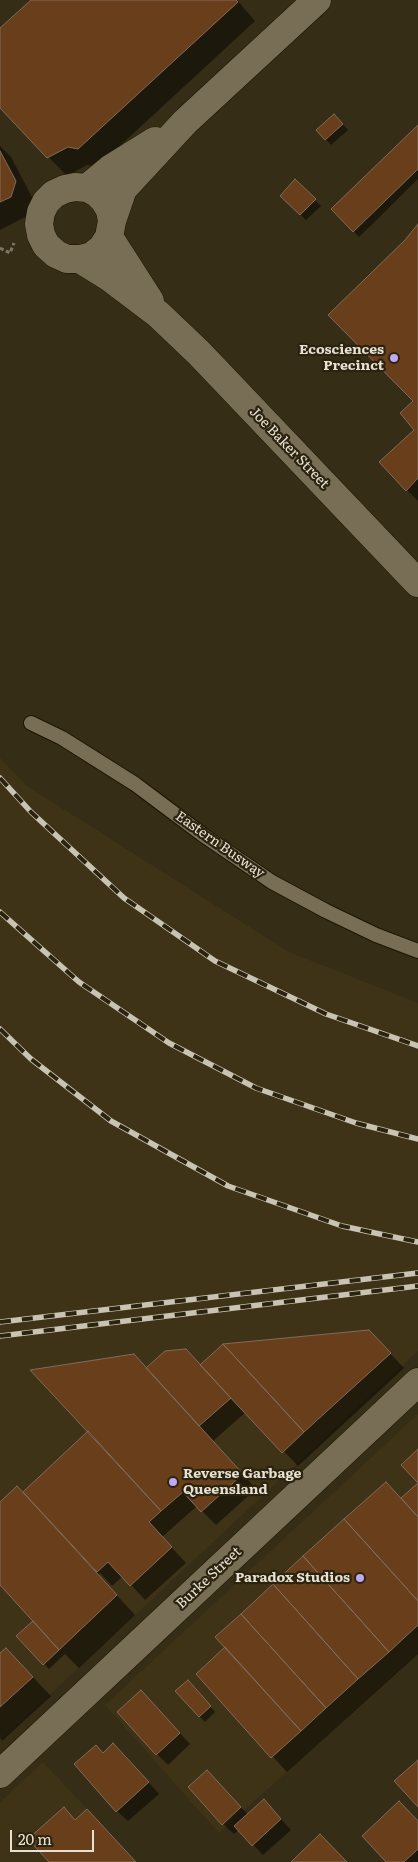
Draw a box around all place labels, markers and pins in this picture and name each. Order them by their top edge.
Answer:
place label: Ecosciences Precinct [299,342,384,374]
marker: Ecosciences Precinct [388,352,400,364]
place label: Reverse Garbage Queensland [183,1466,302,1498]
marker: Reverse Garbage Queensland [167,1476,179,1488]
place label: Paradox Studios [235,1570,350,1586]
marker: Paradox Studios [354,1572,366,1584]

